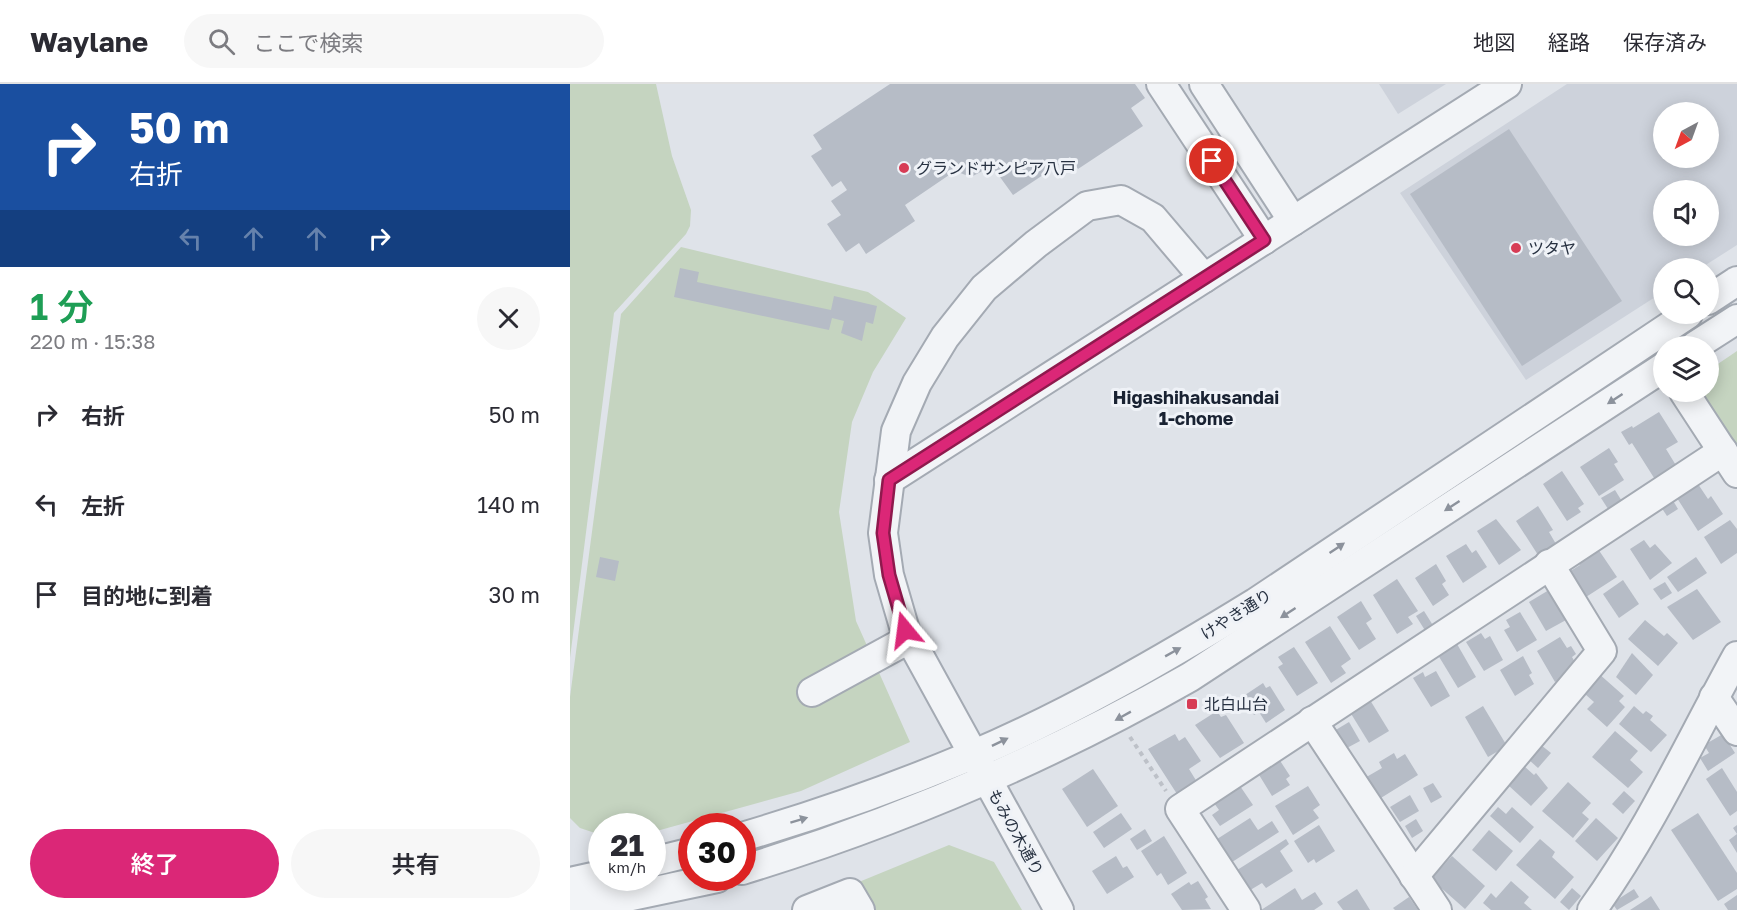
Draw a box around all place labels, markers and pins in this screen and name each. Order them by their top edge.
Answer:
pin [1186,135,1237,186]
place label: グランドサンピア八戸 [916,158,1076,178]
marker: グランドサンピア八戸 [897,161,911,175]
place label: ツタヤ [1528,238,1576,258]
marker: ツタヤ [1509,241,1523,255]
place label: 北白山台 [1204,694,1268,714]
marker: 北白山台 [1185,697,1199,711]

